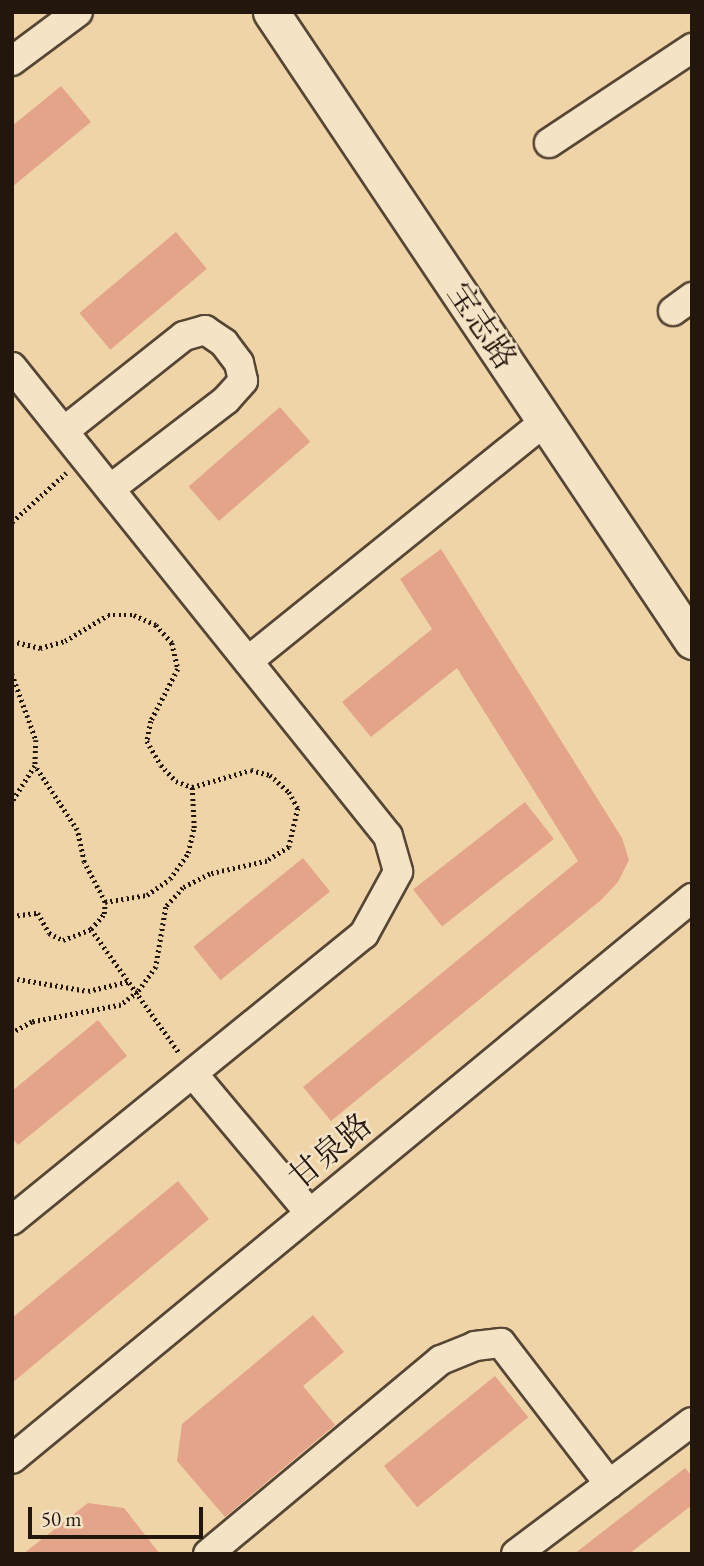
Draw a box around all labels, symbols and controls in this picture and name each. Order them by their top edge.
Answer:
street label: 宝志路 [439,275,525,377]
street label: 甘泉路 [281,1105,379,1197]
scale bar [32,1492,206,1536]
text: 50 m [41,1505,82,1532]

